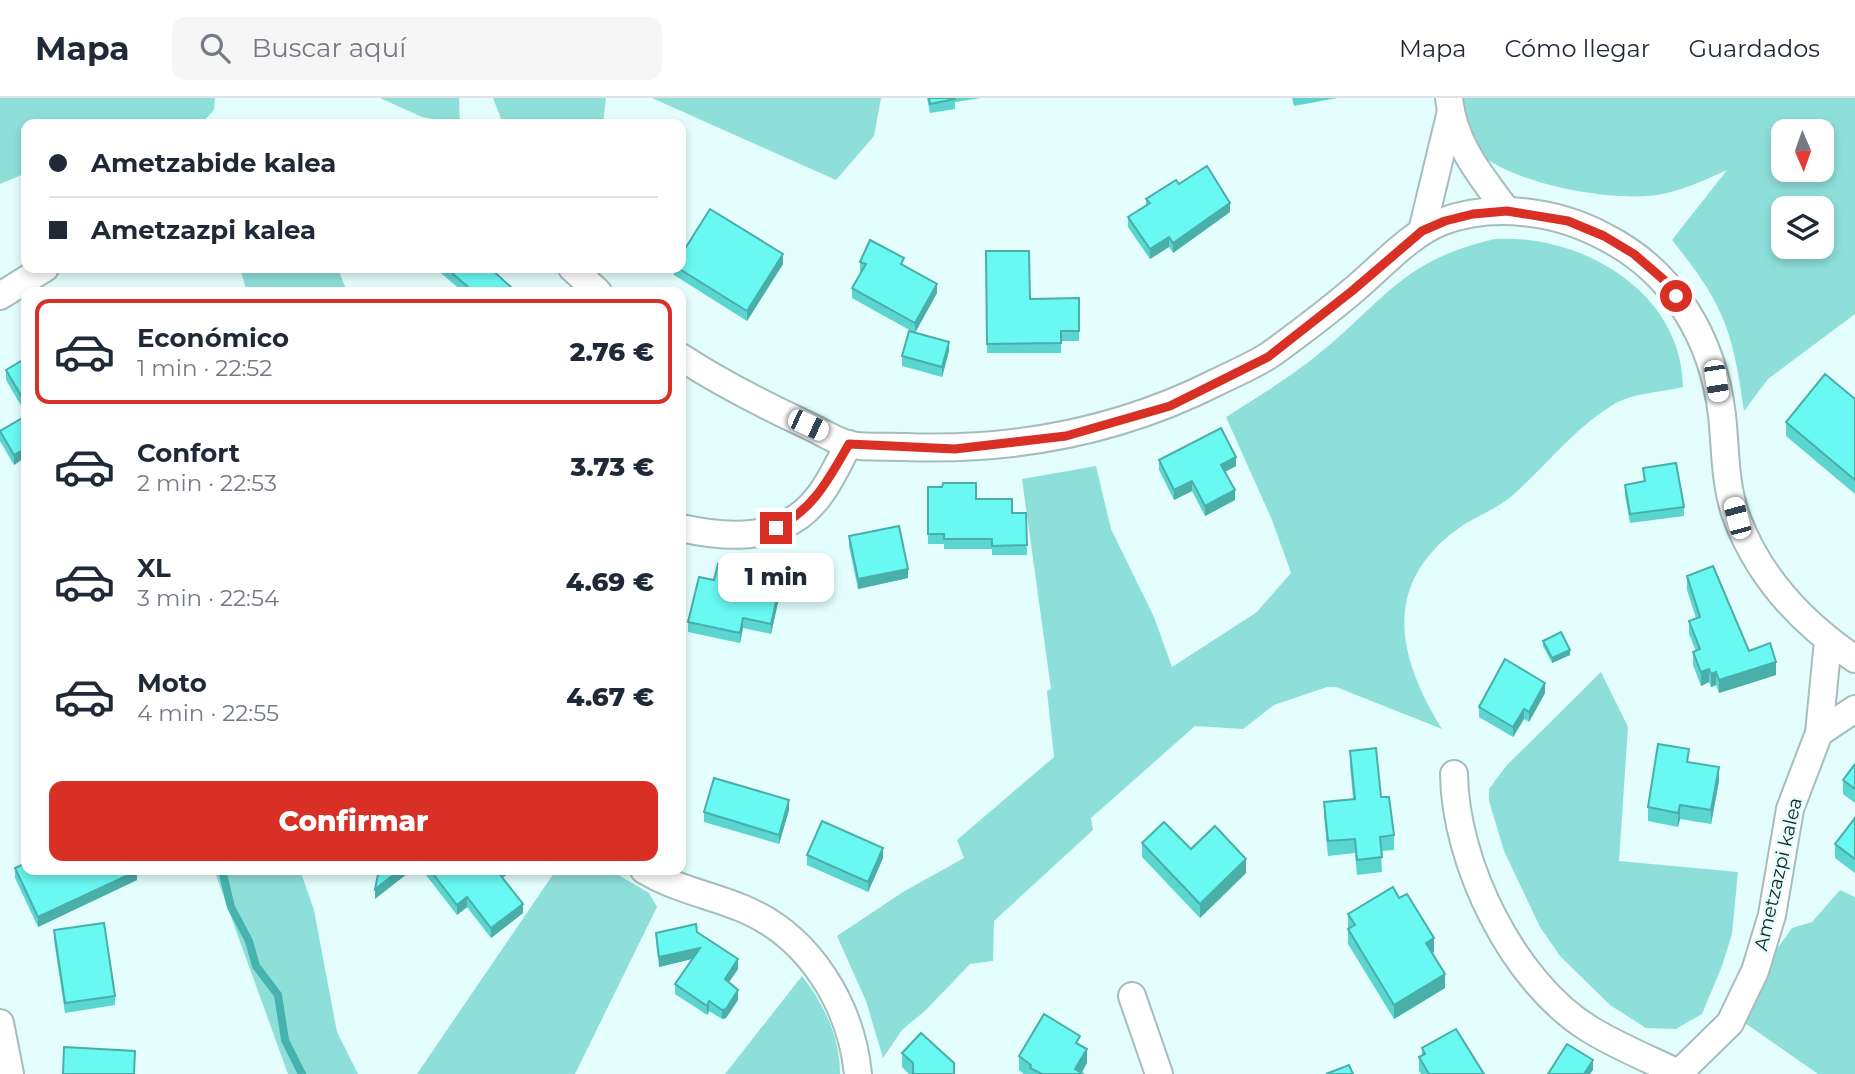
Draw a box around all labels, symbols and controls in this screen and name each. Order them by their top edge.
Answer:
search box [172,17,662,80]
text: Mapa [35,28,130,68]
icon: search [196,29,234,67]
text: Buscar aquí [252,32,406,64]
text: Mapa [1399,34,1466,63]
text: Cómo llegar [1504,34,1650,63]
text: Guardados [1688,34,1820,63]
north arrow [1771,119,1834,182]
map controls [1771,119,1834,259]
text: Ametzabide kalea [91,147,336,179]
button: layers [1771,196,1834,259]
text: Ametzazpi kalea [91,214,316,246]
route start [1660,280,1692,312]
icon: car [53,320,116,383]
text: Económico [137,322,289,354]
text: 2.76 € [570,336,654,368]
text: 1 min · 22:52 [137,354,272,382]
car [1703,359,1730,403]
car [785,407,832,443]
icon: car [53,435,116,498]
text: Confort [137,437,240,469]
text: 3.73 € [571,451,654,483]
text: 2 min · 22:53 [137,469,277,497]
car [1722,495,1753,541]
route end [760,512,792,544]
icon: car [53,550,116,613]
text: XL [137,552,171,584]
callout: 1 min [718,552,834,602]
text: 1 min [744,563,808,591]
text: 4.69 € [566,566,654,598]
text: 3 min · 22:54 [137,584,279,612]
icon: car [53,665,116,728]
text: Moto [137,667,207,699]
text: 4.67 € [566,681,654,713]
text: 4 min · 22:55 [137,699,279,727]
button: Confirmar [49,781,658,861]
street label: Ametzazpi kalea [1749,795,1807,953]

